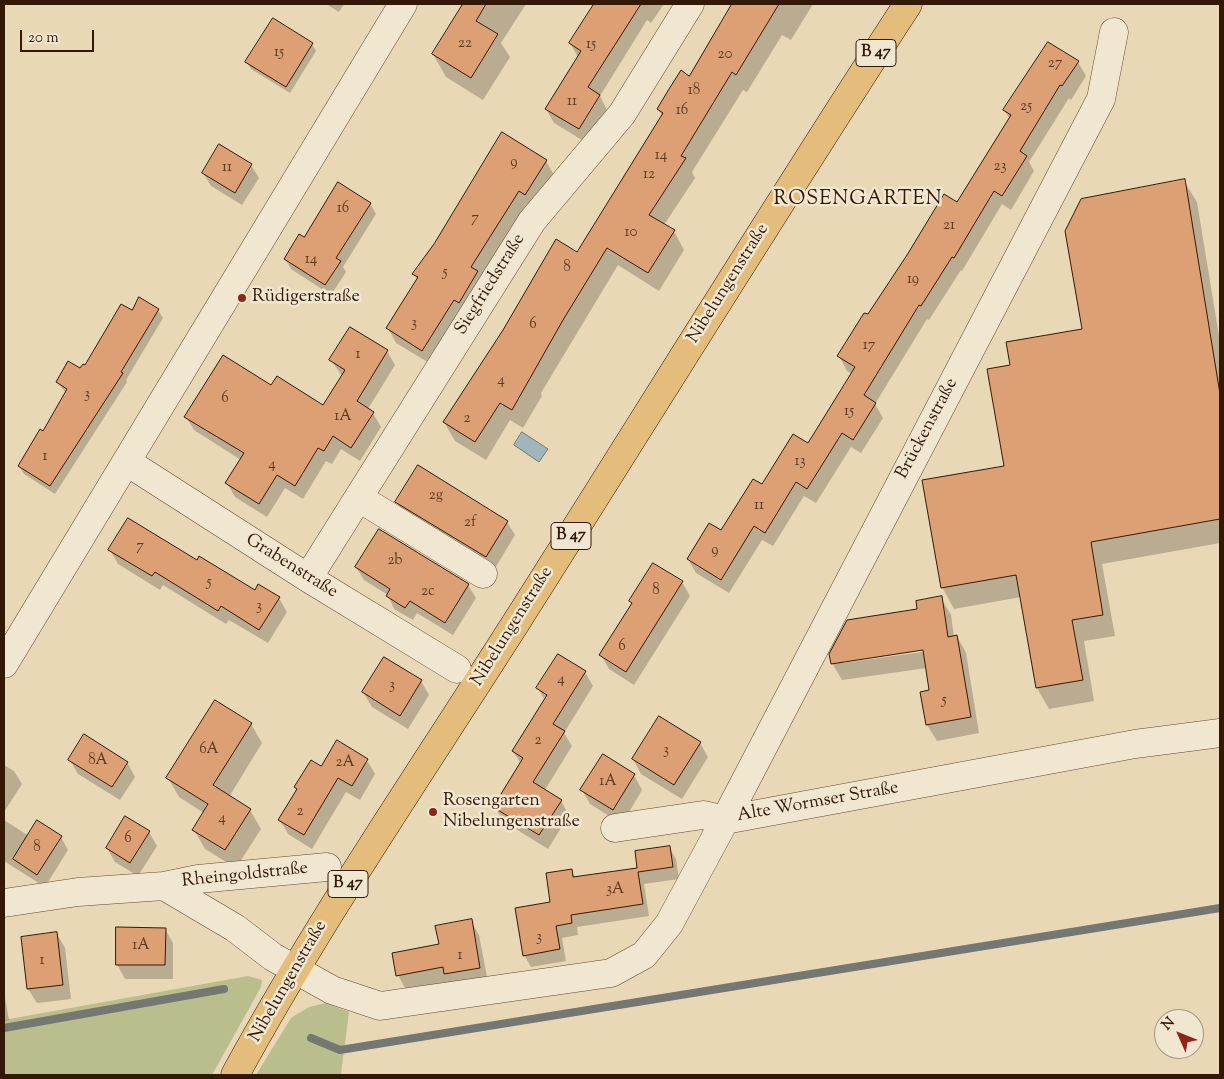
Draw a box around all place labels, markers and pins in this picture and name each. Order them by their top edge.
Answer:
place label: Rüdigerstraße [252,287,360,309]
marker: Rüdigerstraße [236,292,248,304]
place label: Rosengarten Nibelungenstraße [443,791,580,834]
marker: Rosengarten Nibelungenstraße [427,806,439,818]

